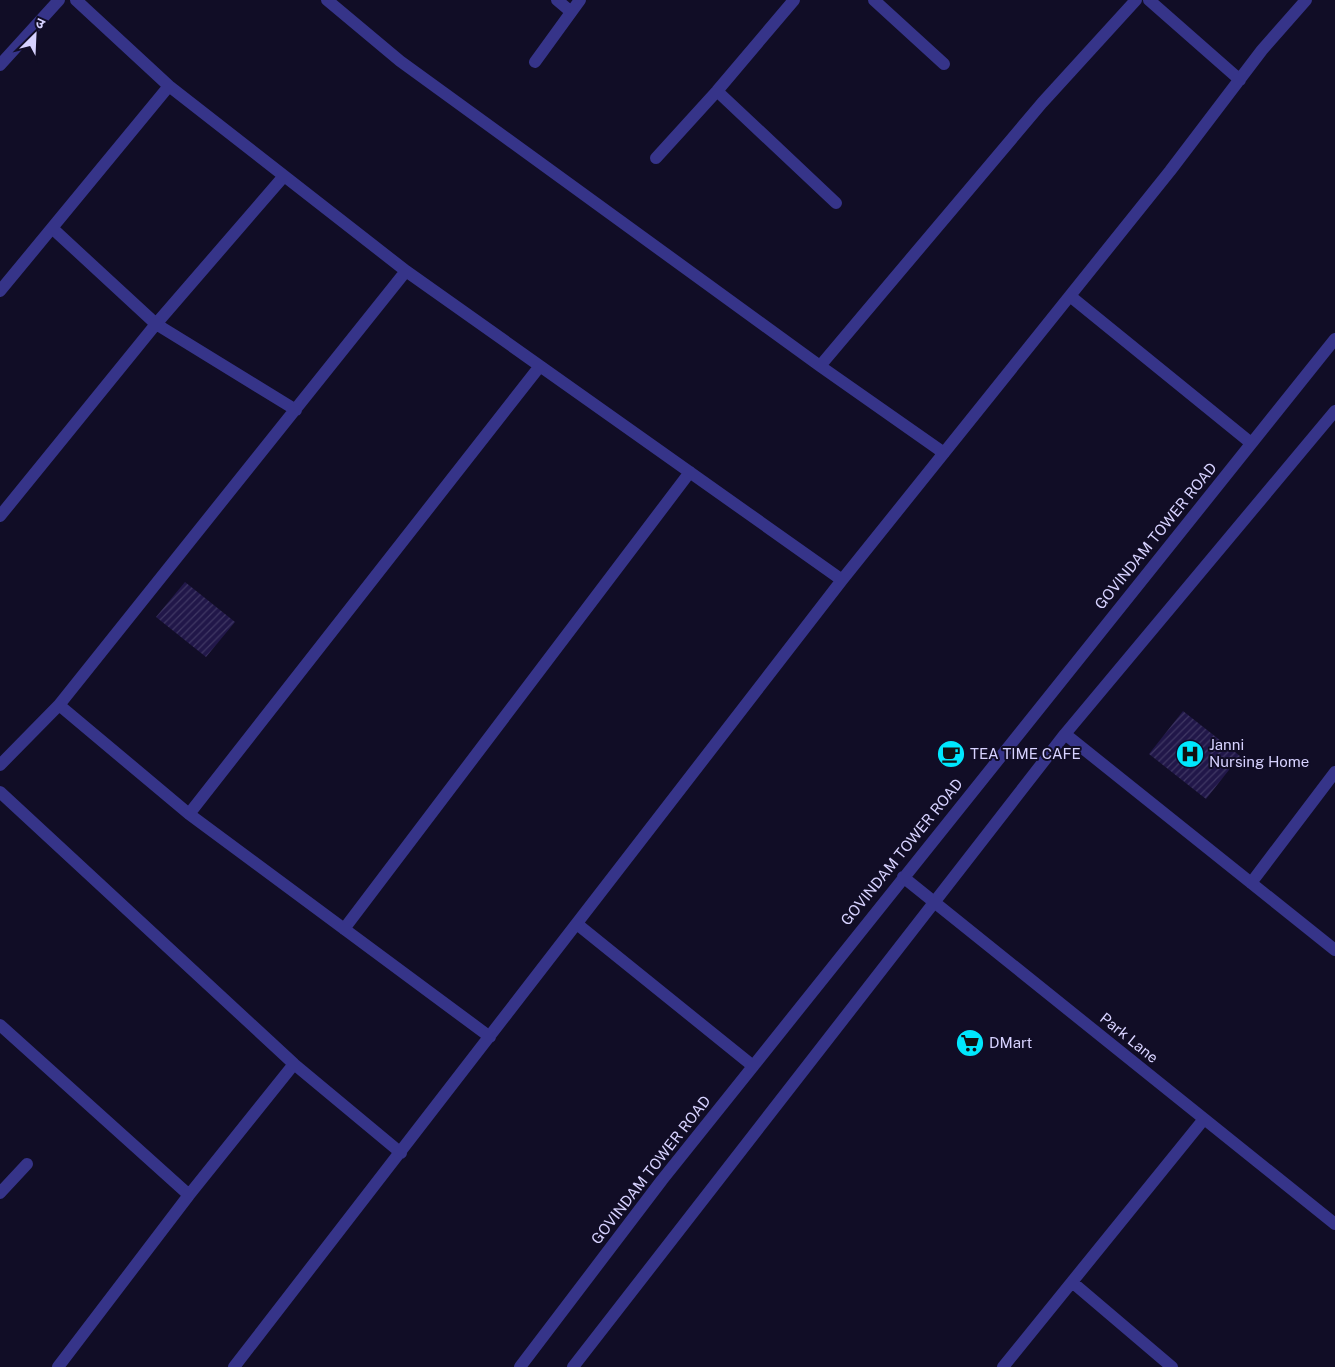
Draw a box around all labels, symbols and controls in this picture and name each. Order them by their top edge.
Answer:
north arrow [10,10,60,60]
text: उ [33,14,48,32]
street label: GOVINDAM TOWER ROAD [1091,459,1220,612]
place label: Janni Nursing Home [1209,736,1309,770]
cafe icon: TEA TIME CAFE [936,739,966,769]
hospital icon: Janni Nursing Home [1175,739,1205,769]
place label: TEA TIME CAFE [970,745,1081,762]
street label: GOVINDAM TOWER ROAD [837,775,966,928]
street label: Park Lane [1097,1009,1162,1066]
supermarket icon: DMart [955,1028,985,1058]
place label: DMart [989,1034,1033,1051]
street label: GOVINDAM TOWER ROAD [587,1092,714,1247]

